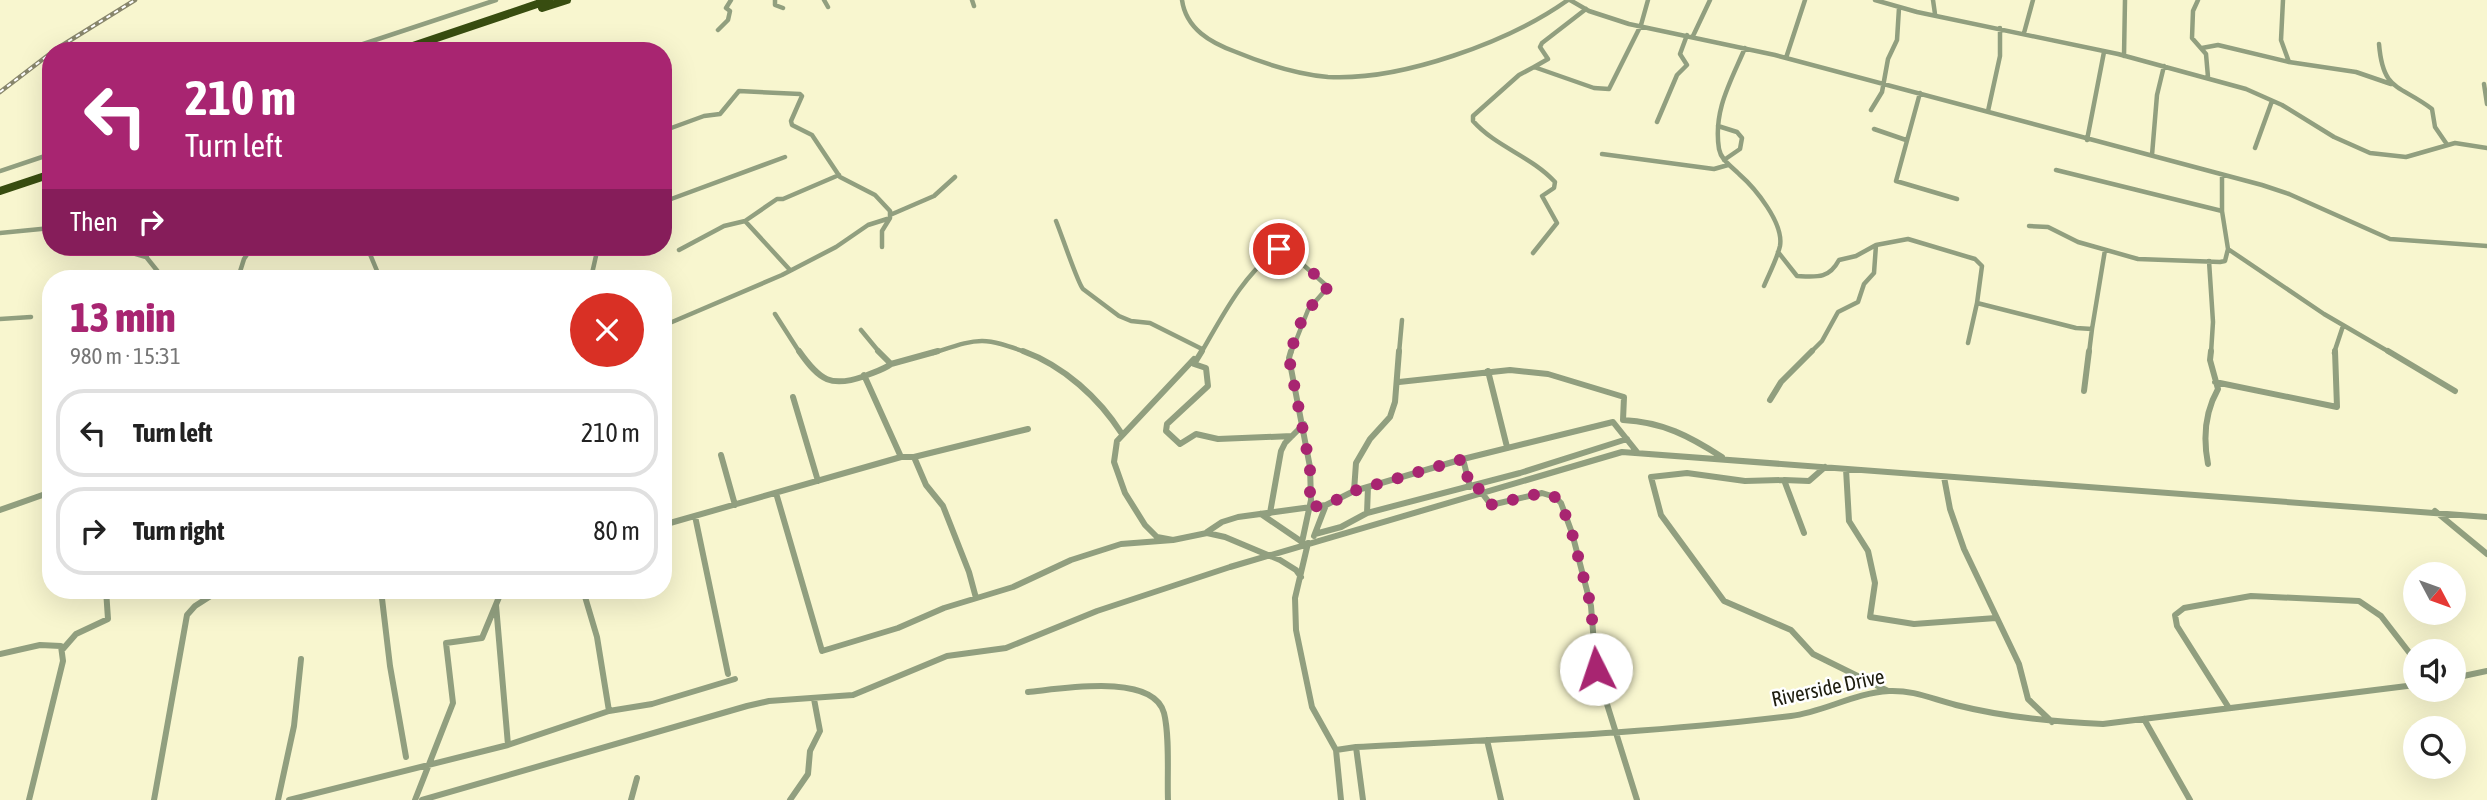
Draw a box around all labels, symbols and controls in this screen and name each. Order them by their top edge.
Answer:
text: 210 m [185,69,296,125]
icon: left [70,70,161,161]
text: Turn left [185,127,283,164]
icon: right [132,203,170,241]
text: Then [70,207,118,237]
pin [1249,219,1309,279]
icon: arrive [1260,230,1298,268]
text: 13 min [70,293,176,341]
button: close [570,293,644,367]
text: 980 m · 15:31 [70,343,181,369]
icon: left [74,414,112,452]
text: Turn left [133,418,213,448]
text: 210 m [581,418,640,448]
icon: right [74,512,112,550]
text: Turn right [133,516,224,546]
text: 80 m [593,516,640,546]
north arrow [2403,562,2466,625]
map controls [2403,562,2466,779]
position arrow [1559,632,1633,706]
button: sound [2403,639,2466,702]
street label: Riverside Drive [1769,663,1886,711]
button: search [2403,716,2466,779]

